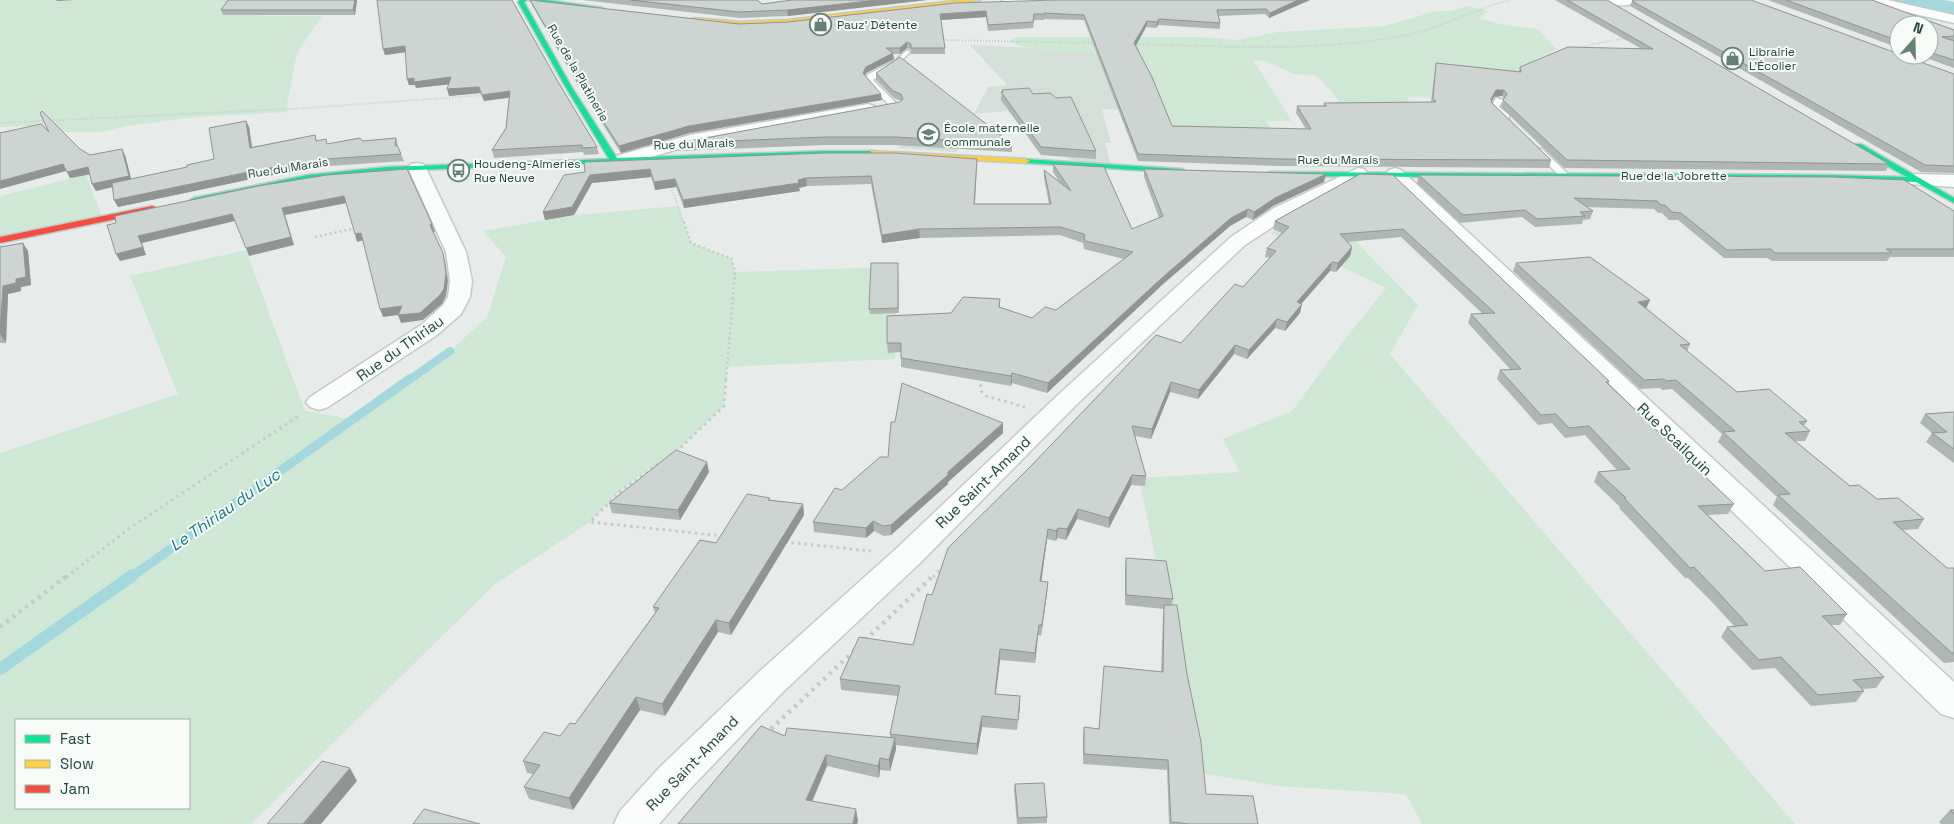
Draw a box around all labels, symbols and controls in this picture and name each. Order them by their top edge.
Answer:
shop icon: Pauz' Détente [809,13,833,37]
north arrow [1889,15,1939,65]
place label: Pauz' Détente [837,17,917,33]
text: N [1911,18,1926,38]
street label: Rue de la Platinerie [544,21,612,125]
place label: Librairie L'Écolier [1749,44,1797,74]
shop icon: Librairie L'Écolier [1721,47,1745,71]
place label: École maternelle communale [944,120,1040,150]
school or university icon: École maternelle communale [916,123,940,147]
street label: Rue du Marais [653,135,735,153]
street label: Rue du Marais [1297,152,1379,168]
street label: Rue du Marais [247,154,329,182]
place label: Houdeng-Aimeries Rue Neuve [474,156,581,186]
bus stop icon: Houdeng-Aimeries Rue Neuve [446,159,470,183]
street label: Rue de la Jobrette [1621,168,1727,184]
street label: Rue du Thiriau [353,311,447,385]
street label: Rue Scailquin [1633,398,1717,480]
street label: Rue Saint-Amand [931,432,1035,532]
water label: Le Thiriau du Luc [166,463,285,556]
street label: Rue Saint-Amand [642,711,742,815]
legend [15,719,190,809]
text: Fast [60,729,91,748]
text: Slow [60,754,94,773]
text: Jam [60,779,90,798]

